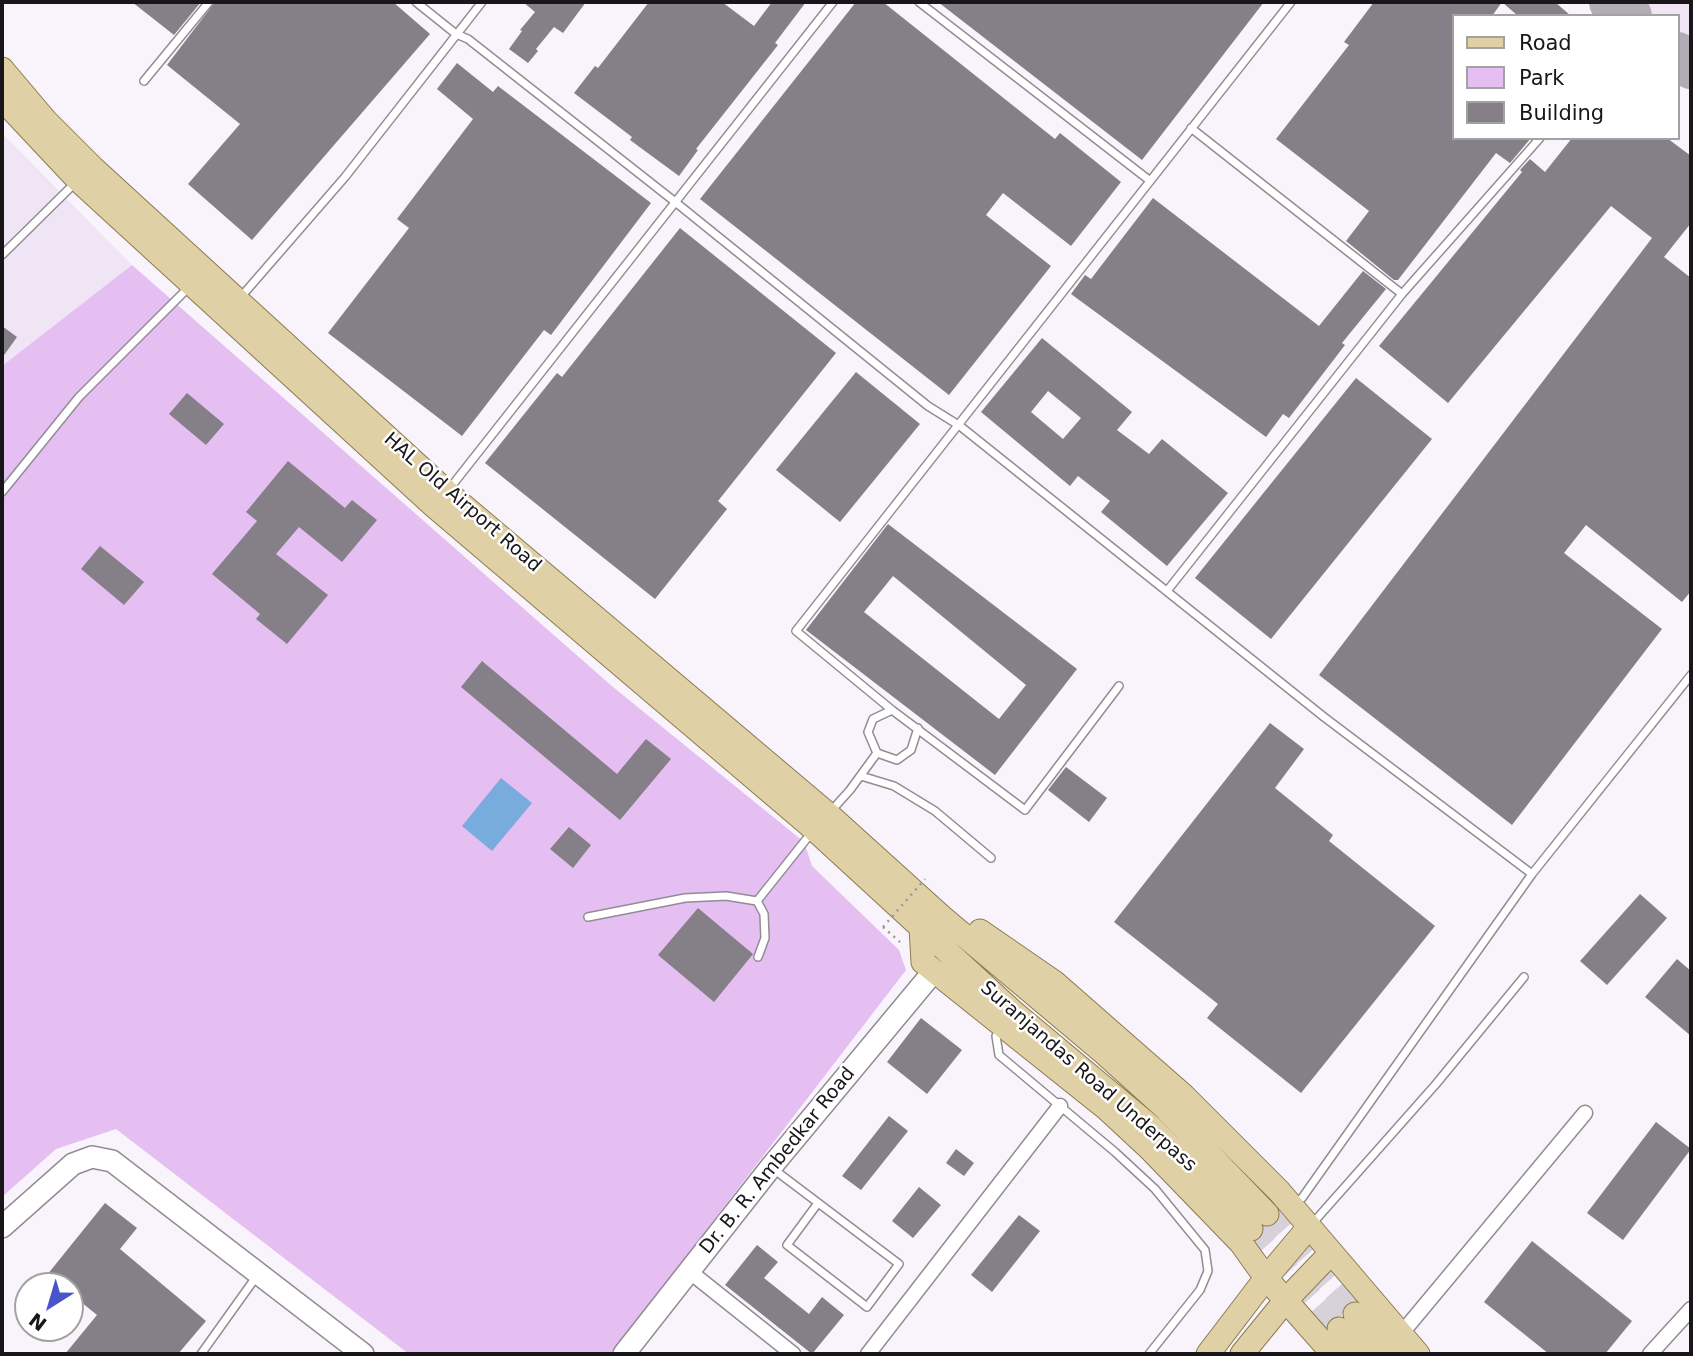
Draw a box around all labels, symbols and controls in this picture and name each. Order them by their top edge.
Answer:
legend [1452,14,1679,140]
text: Road [1519,31,1572,55]
text: Park [1519,66,1564,90]
text: Building [1519,101,1604,125]
street label: HAL Old Airport Road [379,428,545,578]
street label: Suranjandas Road Underpass [975,977,1201,1177]
street label: Dr. B. R. Ambedkar Road [696,1063,860,1259]
north arrow [14,1272,84,1342]
text: N [25,1309,51,1336]

